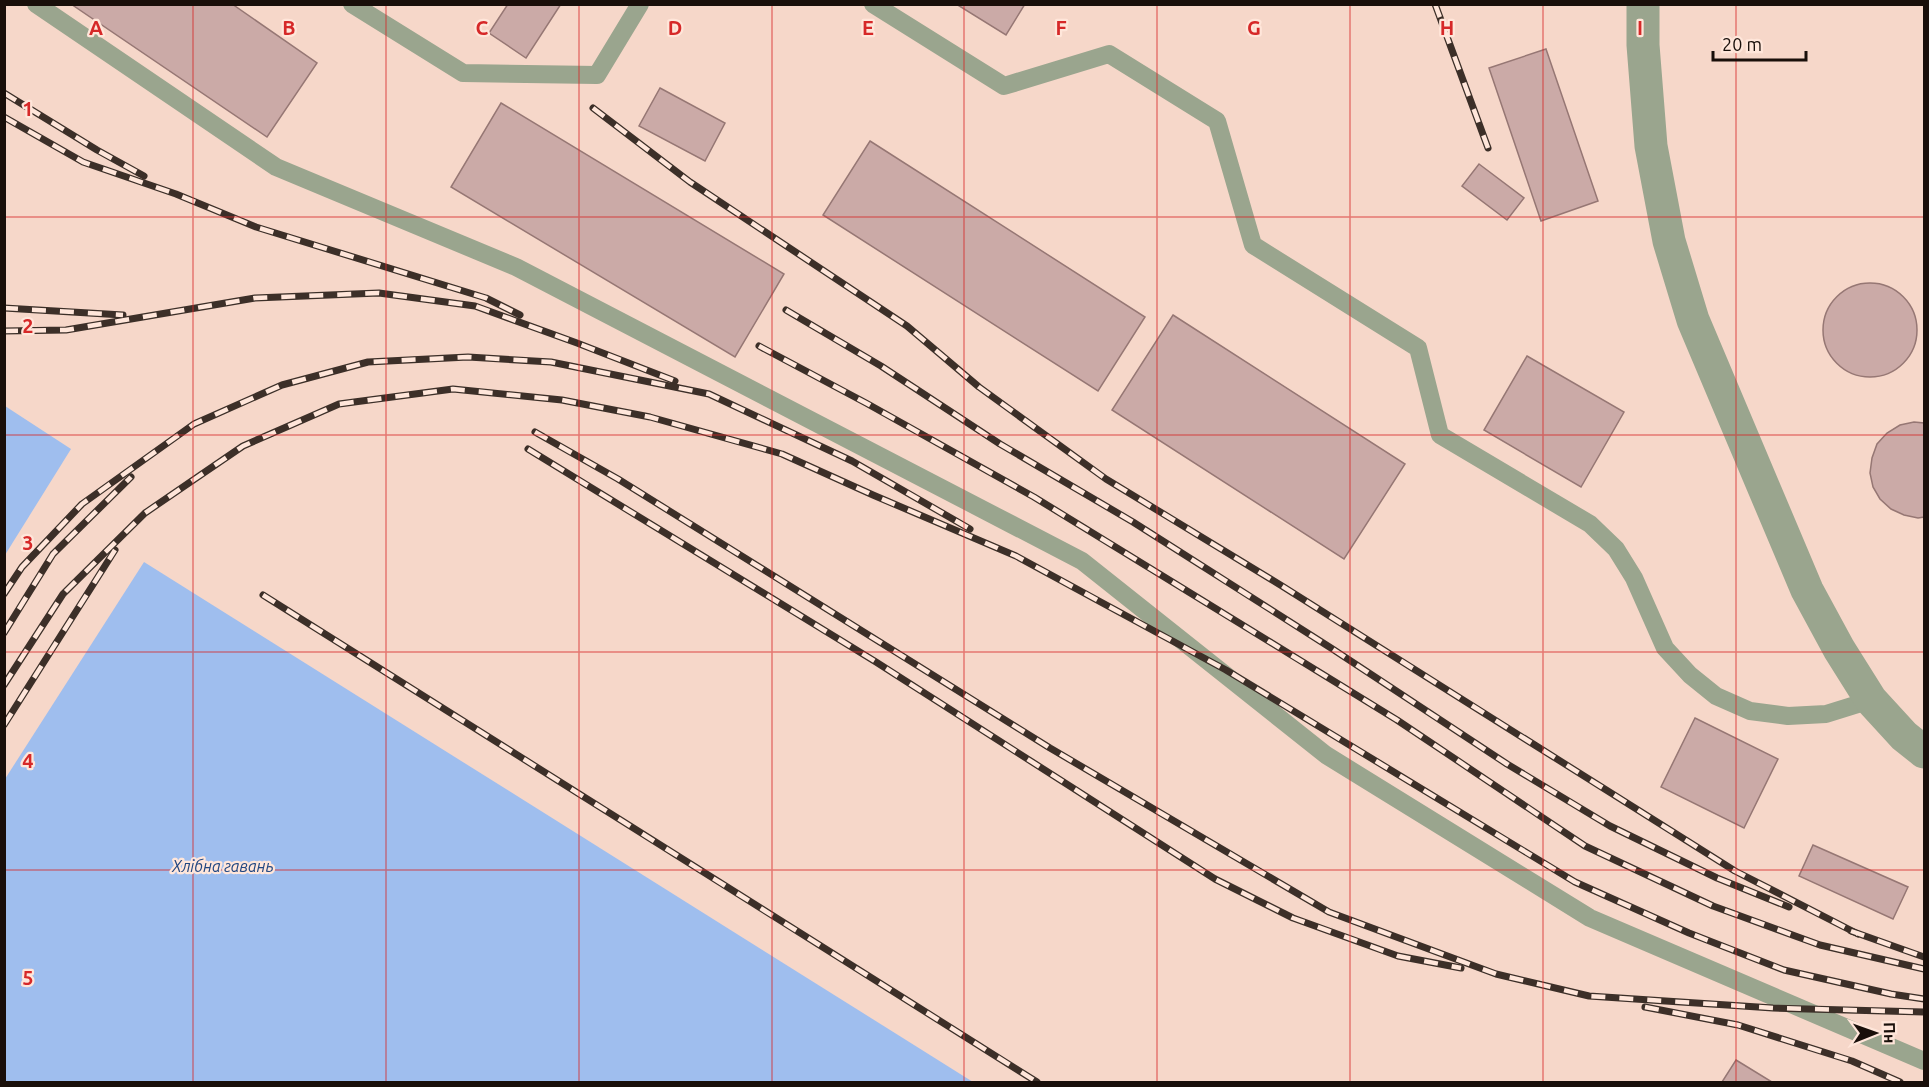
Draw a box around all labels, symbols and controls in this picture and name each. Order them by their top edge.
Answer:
text: A [89,16,103,39]
text: B [282,16,296,39]
text: C [476,16,489,39]
text: D [668,16,682,39]
text: E [862,16,874,39]
text: F [1055,16,1067,39]
text: G [1247,16,1261,39]
text: H [1440,16,1454,39]
text: I [1637,16,1643,39]
scale bar [1713,24,1806,62]
text: 20 m [1722,34,1762,54]
text: 1 [22,97,34,120]
text: 2 [22,314,34,337]
text: 3 [22,531,34,554]
text: 4 [22,749,34,772]
water label: Хлібна гавань [171,857,274,875]
text: 5 [22,966,34,989]
north arrow [1845,1003,1905,1063]
text: Пн [1881,1022,1899,1043]

